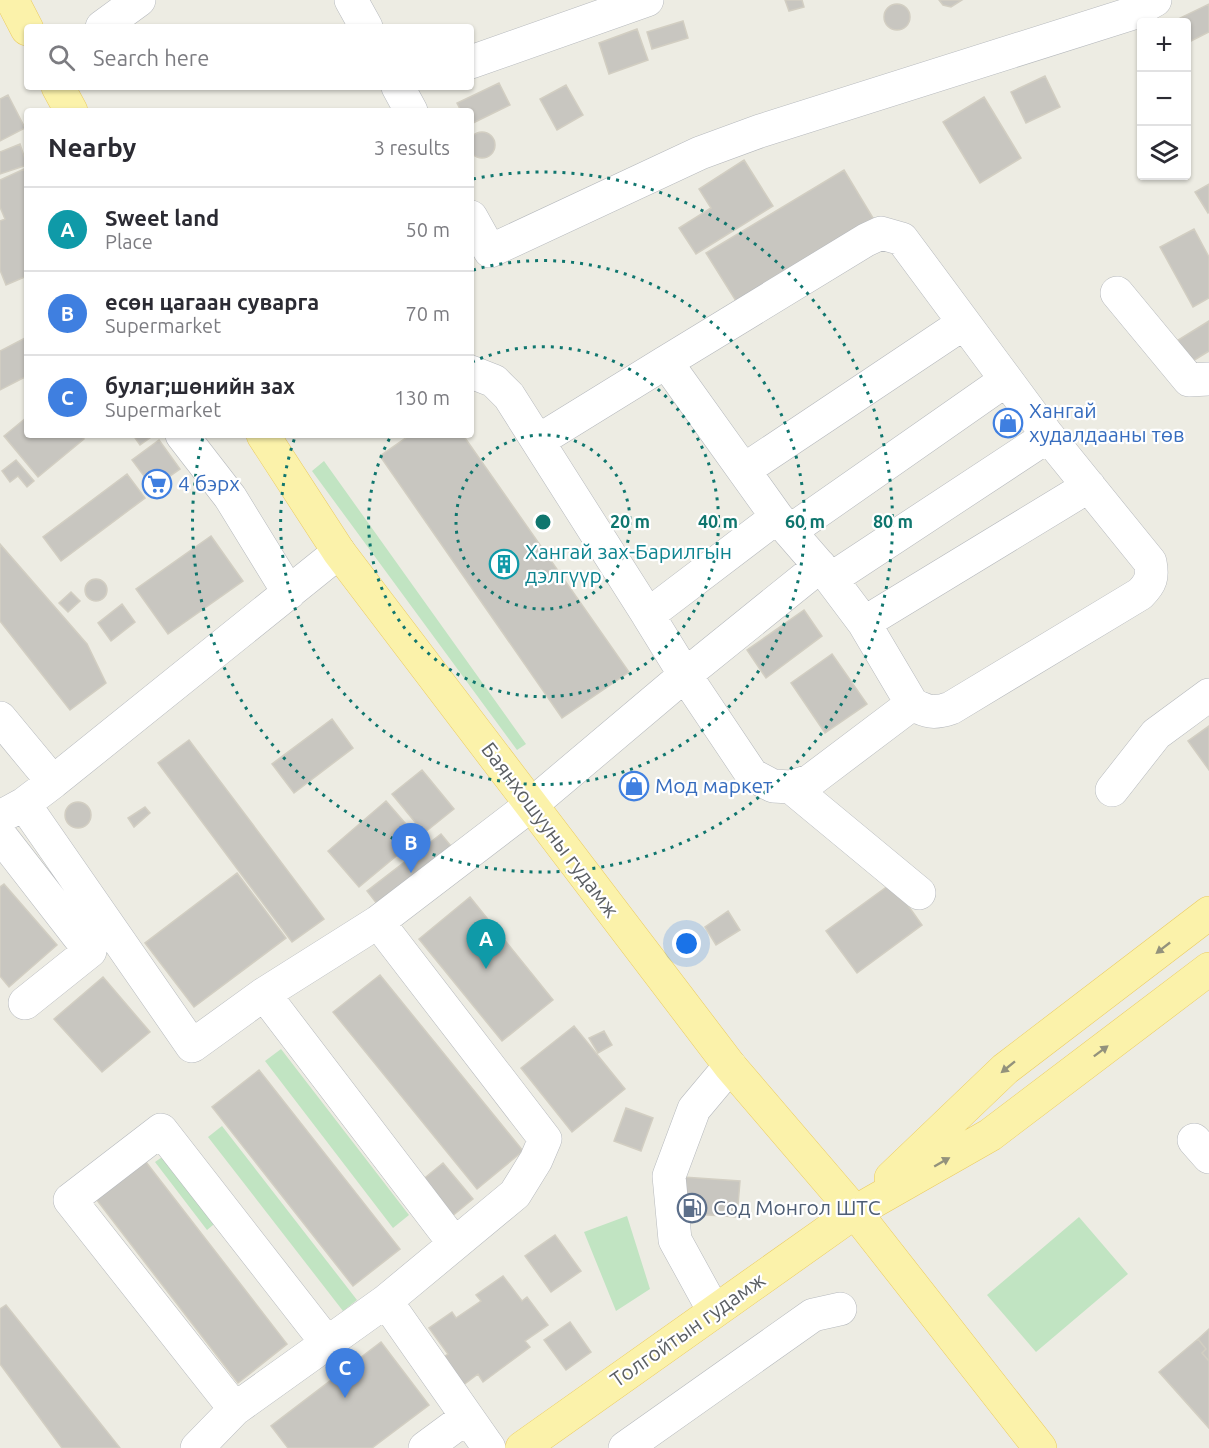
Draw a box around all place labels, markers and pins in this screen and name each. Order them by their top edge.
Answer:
place label: Хангай худалдааны төв [1029,398,1185,446]
shop icon: Хангай худалдааны төв [992,407,1024,439]
supermarket icon: 4 бэрх [141,468,173,500]
place label: 4 бэрх [178,471,240,495]
centre of rings [533,512,553,532]
place label: Хангай зах-Барилгын дэлгүүр [525,539,732,587]
building icon: Хангай зах-Барилгын дэлгүүр [488,548,520,580]
shop icon: Мод маркет [618,770,650,802]
place label: Мод маркет [655,773,773,797]
pin: B [392,824,430,873]
pin: A [466,920,506,969]
fuel station icon: Сод Монгол ШТС [676,1192,708,1224]
place label: Сод Монгол ШТС [713,1195,881,1219]
pin: C [326,1348,364,1398]

